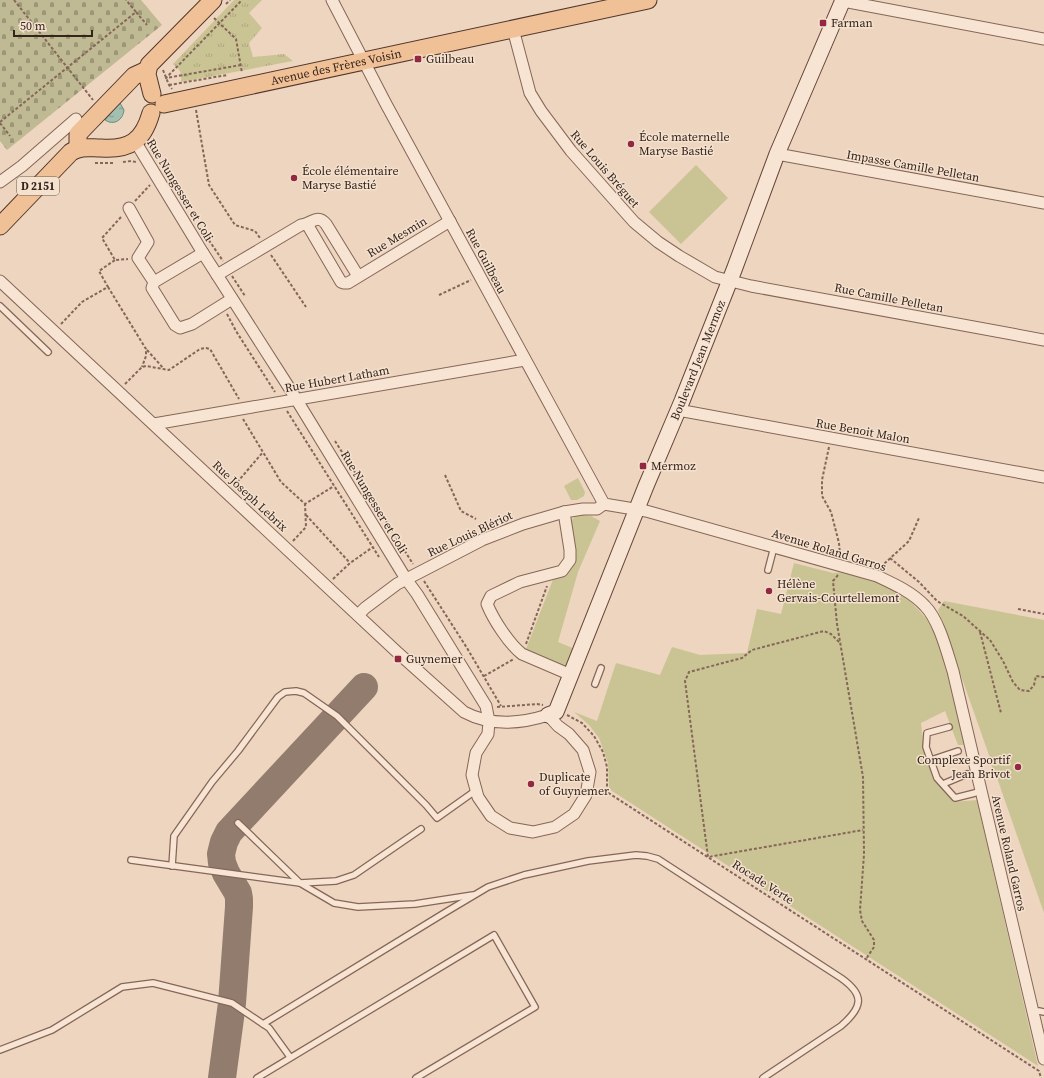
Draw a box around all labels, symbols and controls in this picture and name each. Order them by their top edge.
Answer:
scale bar [14,12,92,38]
place label: Farman [831,15,873,31]
text: 50 m [20,18,46,34]
marker: Farman [818,18,828,28]
street label: Avenue des Frères Voisin [269,45,403,89]
place label: Guilbeau [426,51,474,67]
marker: Guilbeau [413,54,423,64]
street label: Rue Louis Bréguet [567,127,643,211]
place label: École maternelle Maryse Bastié [639,129,730,159]
street label: Rue Nungesser et Coli [143,136,217,245]
marker: École maternelle Maryse Bastié [626,139,636,149]
street label: Impasse Camille Pelletan [845,146,981,186]
place label: École élémentaire Maryse Bastié [302,163,399,193]
marker: École élémentaire Maryse Bastié [289,173,299,183]
road number: D 2151 [17,177,59,195]
street label: Rue Mesmin [364,213,430,261]
street label: Rue Guilbeau [462,226,510,296]
street label: Rue Camille Pelletan [833,280,945,316]
street label: Boulevard Jean Mermoz [667,297,729,423]
street label: Rue Hubert Latham [283,362,391,396]
street label: Rue Benoit Malon [815,415,911,447]
street label: Rue Nungesser et Coli [337,448,411,557]
street label: Rue Joseph Lebrix [209,457,292,536]
place label: Mermoz [651,458,696,474]
marker: Mermoz [638,461,648,471]
street label: Rue Louis Blériot [425,507,515,561]
street label: Avenue Roland Garros [770,525,888,575]
place label: Hélène Gervais-Courtellemont [777,576,899,606]
marker: Hélène Gervais-Courtellemont [764,586,774,596]
place label: Guynemer [406,651,462,667]
marker: Guynemer [393,654,403,664]
place label: Complexe Sportif Jean Brivot [917,752,1012,782]
marker: Complexe Sportif Jean Brivot [1013,762,1023,772]
place label: Duplicate of Guynemer [539,769,609,799]
marker: Duplicate of Guynemer [526,779,536,789]
street label: Avenue Roland Garros [988,793,1030,913]
street label: Rocade Verte [729,856,797,908]

